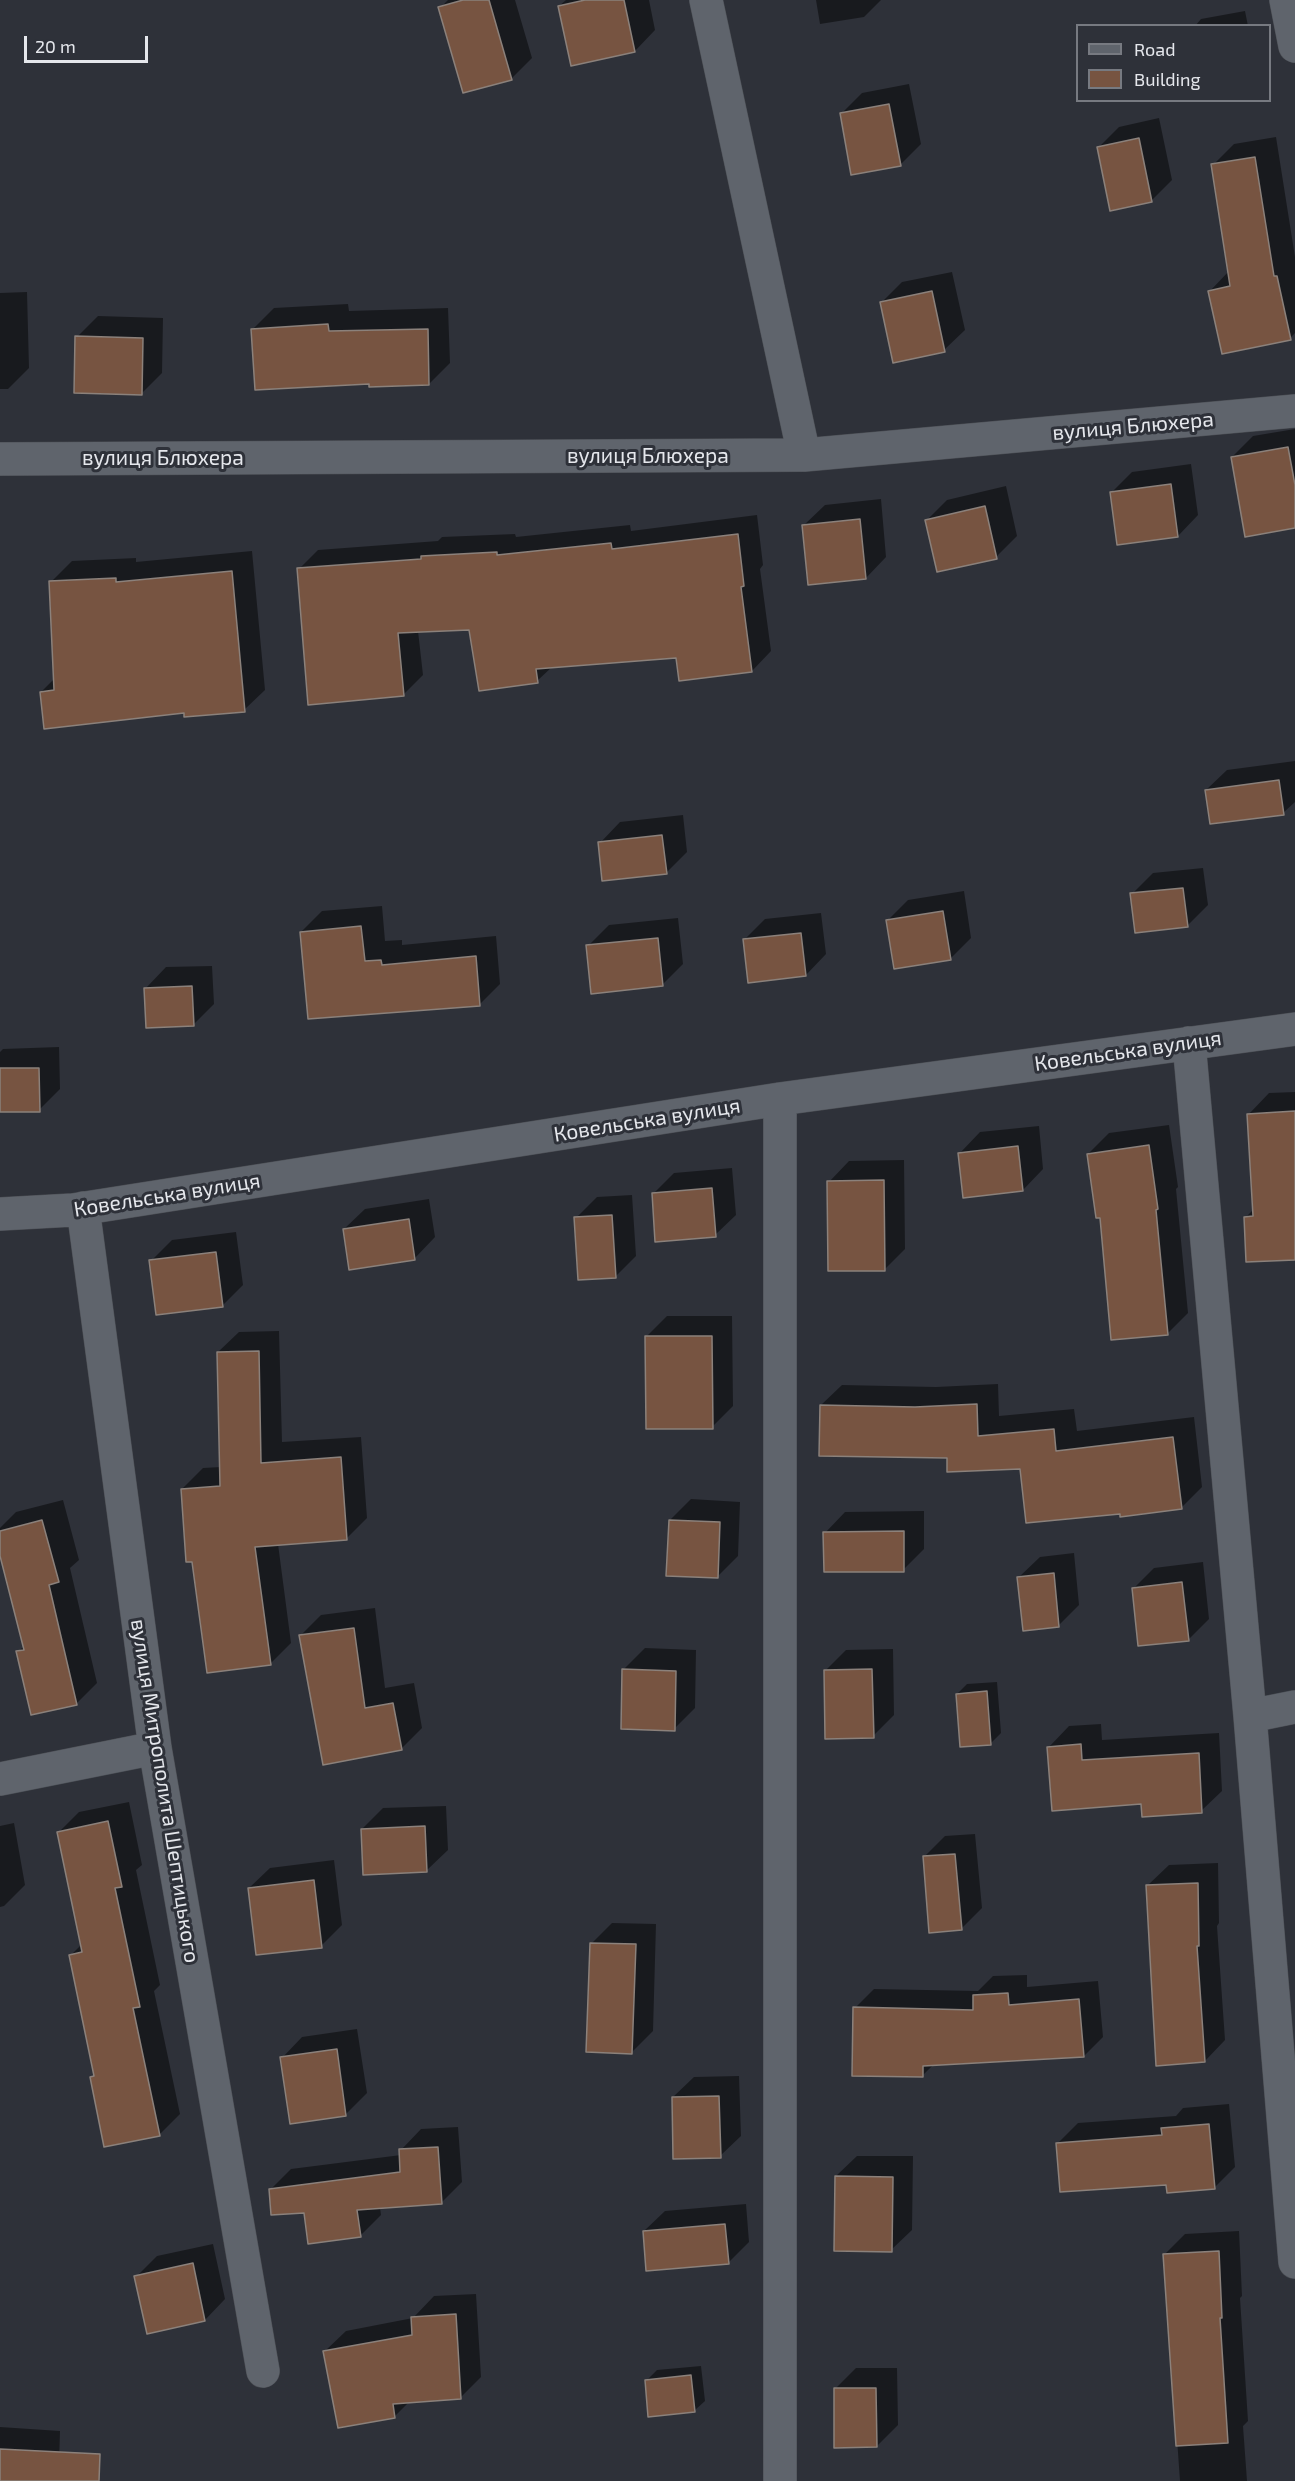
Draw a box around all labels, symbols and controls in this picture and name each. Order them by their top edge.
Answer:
scale bar [27,24,152,62]
legend [1076,24,1271,102]
text: 20 m [35,35,76,57]
text: Road [1134,38,1175,60]
text: Building [1134,68,1201,90]
street label: вулиця Блюхера [1051,406,1215,446]
street label: вулиця Блюхера [567,443,729,469]
street label: вулиця Блюхера [82,445,244,471]
street label: Ковельська вулиця [1033,1025,1223,1077]
street label: Ковельська вулиця [552,1093,742,1147]
street label: Ковельська вулиця [72,1168,262,1222]
street label: вулиця Митрополита Шептицького [125,1617,205,1965]

